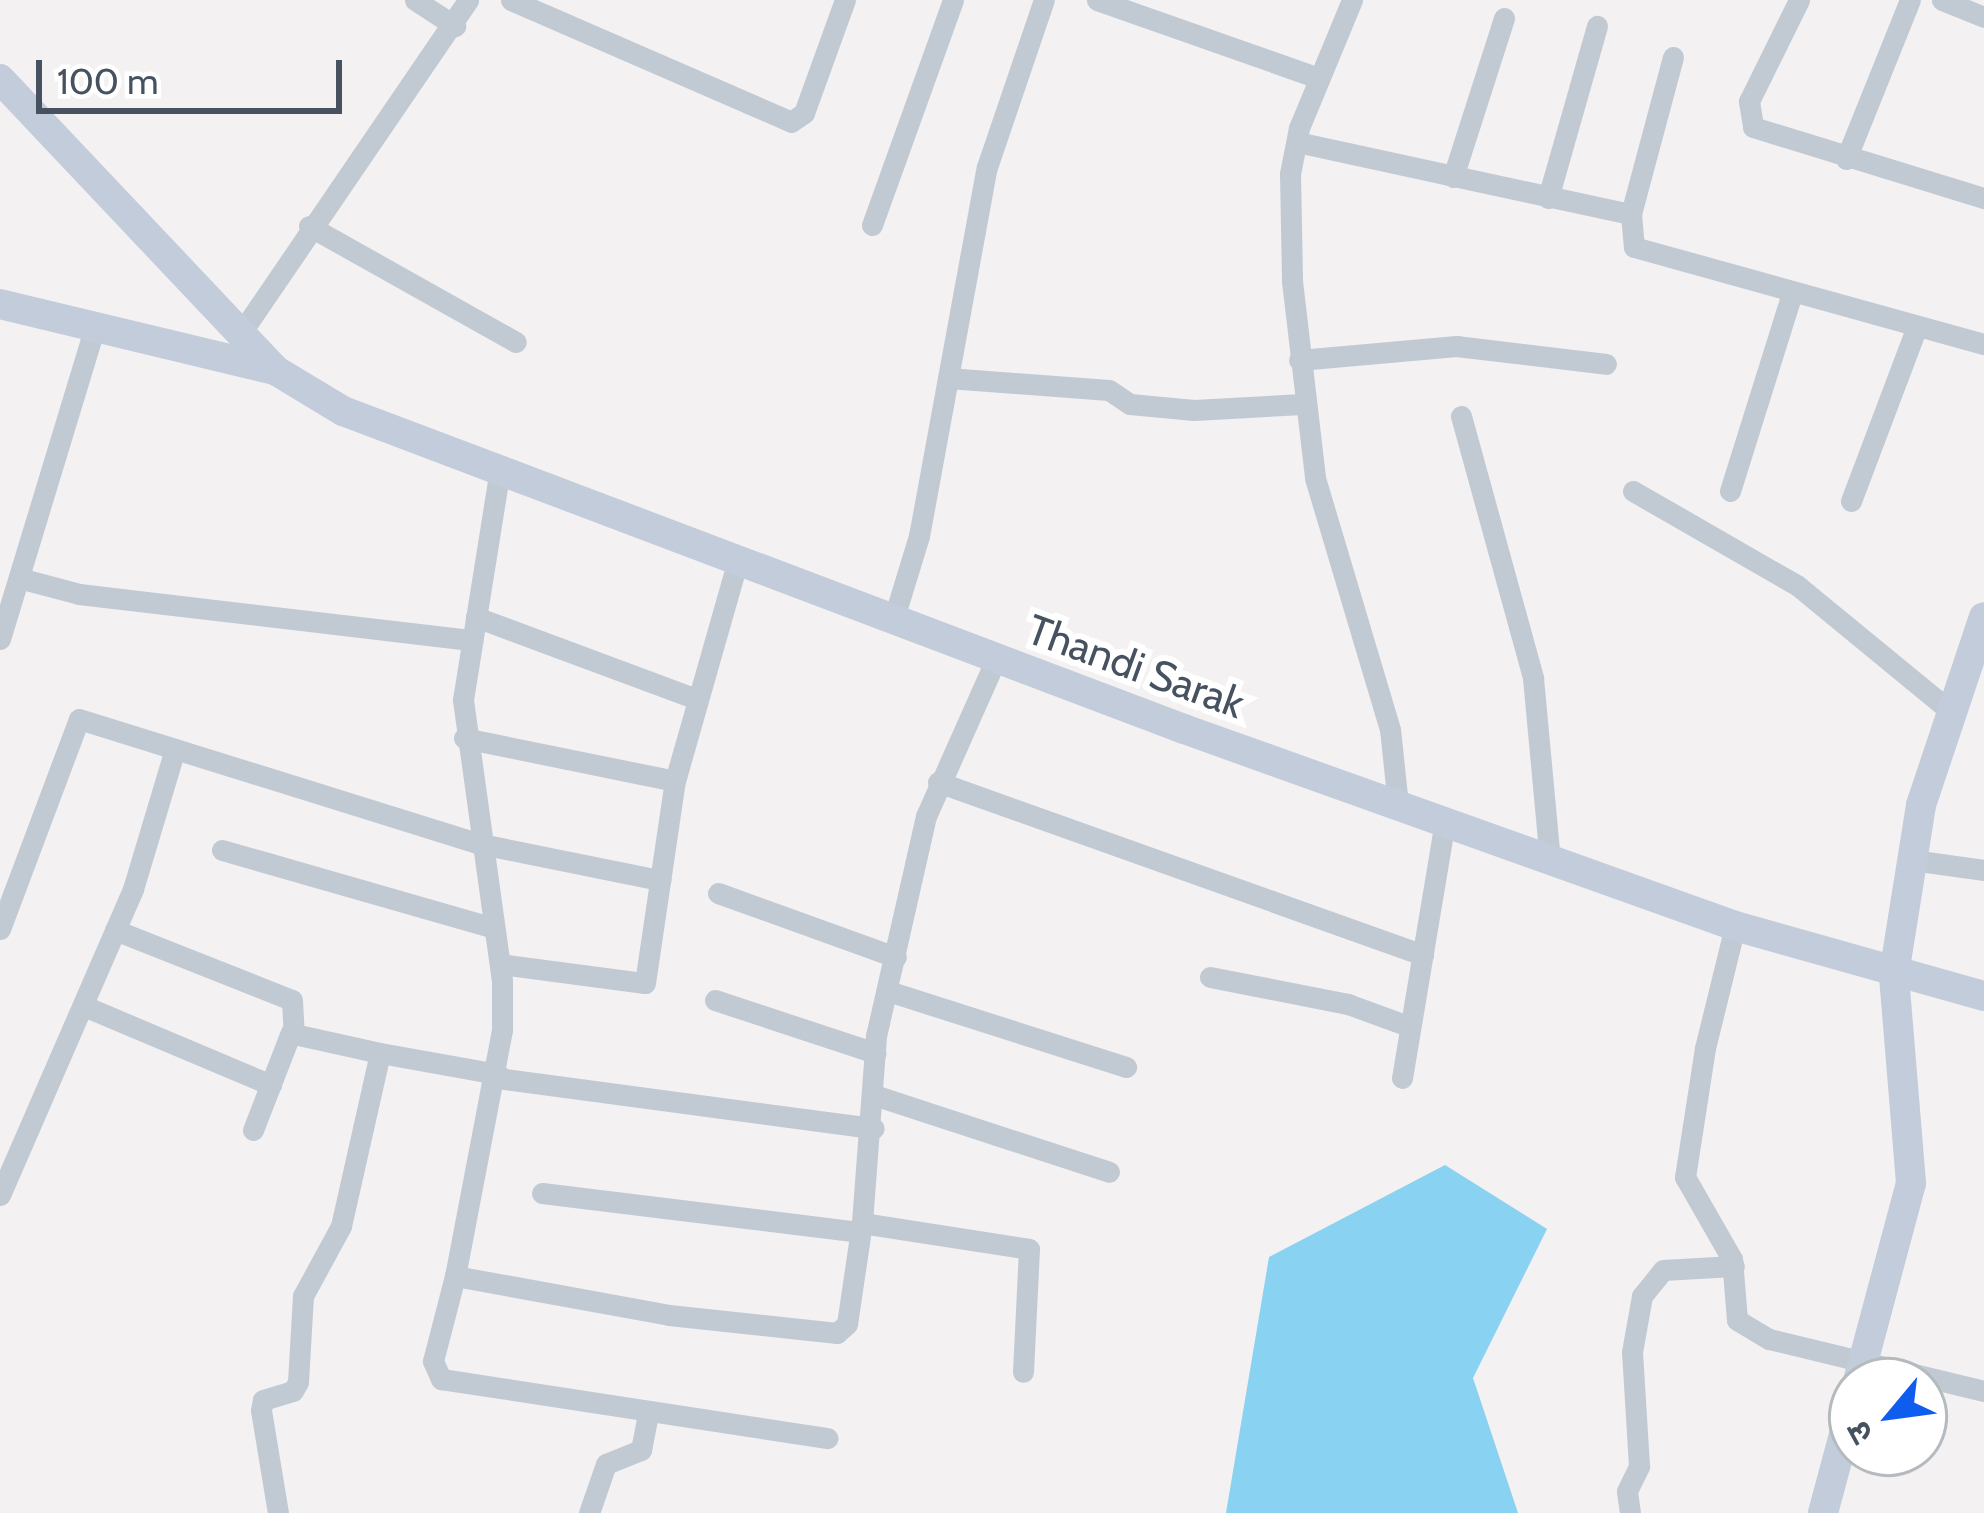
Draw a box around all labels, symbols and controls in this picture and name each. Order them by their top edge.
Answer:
scale bar [42,36,348,110]
text: 100 m [57,59,159,103]
street label: Thandi Sarak [1021,604,1251,728]
north arrow [1828,1357,1948,1477]
text: उ [1837,1415,1881,1451]

